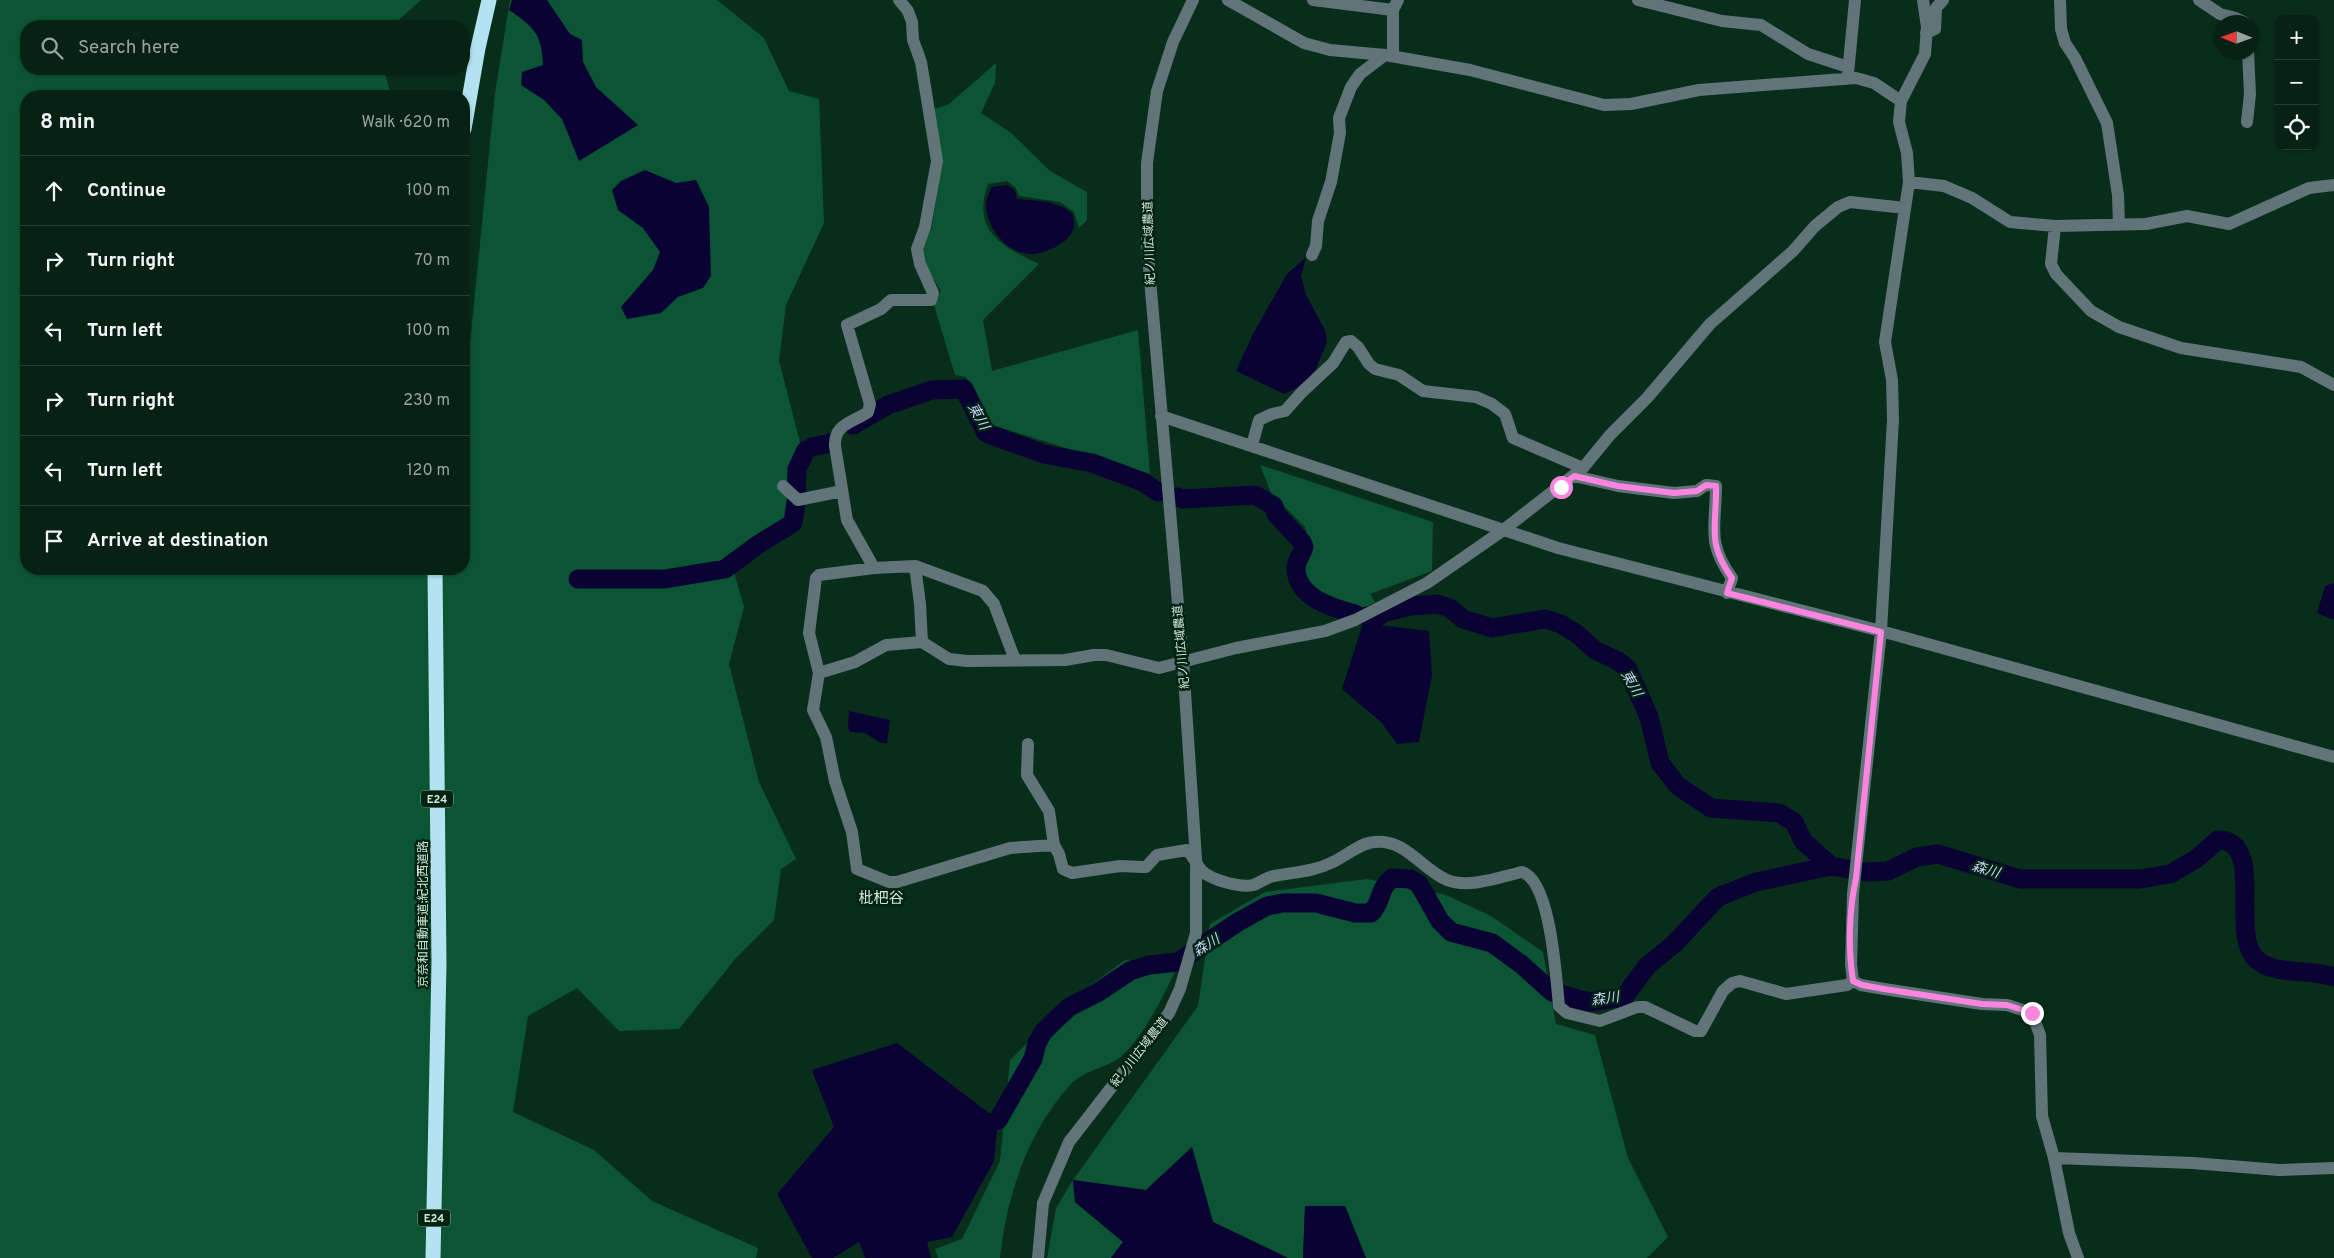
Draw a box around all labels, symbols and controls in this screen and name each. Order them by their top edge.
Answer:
north arrow [2214,15,2259,60]
map controls [2274,15,2319,150]
button: + [2274,15,2319,60]
search box [20,20,470,75]
icon: search [38,34,66,62]
text: Search here [78,36,180,60]
button: − [2274,60,2319,105]
button: locate [2274,105,2319,150]
text: 8 min [40,109,95,136]
text: Walk · 620 m [361,113,450,133]
icon: ahead [40,177,68,205]
text: Continue [87,179,166,203]
text: 100 m [406,181,450,201]
street label: 紀ノ川広域農道 [1141,201,1159,285]
icon: right [40,247,68,275]
text: Turn right [87,249,175,273]
text: 70 m [415,251,450,271]
icon: left [40,317,68,345]
text: Turn left [87,319,163,343]
text: 100 m [406,321,450,341]
icon: right [40,387,68,415]
text: Turn right [87,389,175,413]
text: 230 m [403,391,450,411]
water label: 東川 [963,400,993,435]
icon: left [40,457,68,485]
text: Turn left [87,459,163,483]
text: 120 m [407,461,450,481]
route start [1550,476,1573,499]
icon: arrive [40,527,68,555]
text: Arrive at destination [87,529,268,553]
street label: 紀ノ川広域農道 [1170,604,1194,689]
water label: 東川 [1616,667,1646,702]
road number: E24 [421,791,453,808]
street label: 京奈和自動車道;紀北西道路 [416,841,432,987]
water label: 森川 [1970,858,2003,883]
district label: 枇杷谷 [858,889,904,909]
water label: 森川 [1190,931,1225,961]
water label: 森川 [1590,989,1622,1010]
route end [2021,1002,2044,1025]
street label: 紀ノ川広域農道 [1108,1015,1172,1091]
road number: E24 [418,1210,450,1226]

